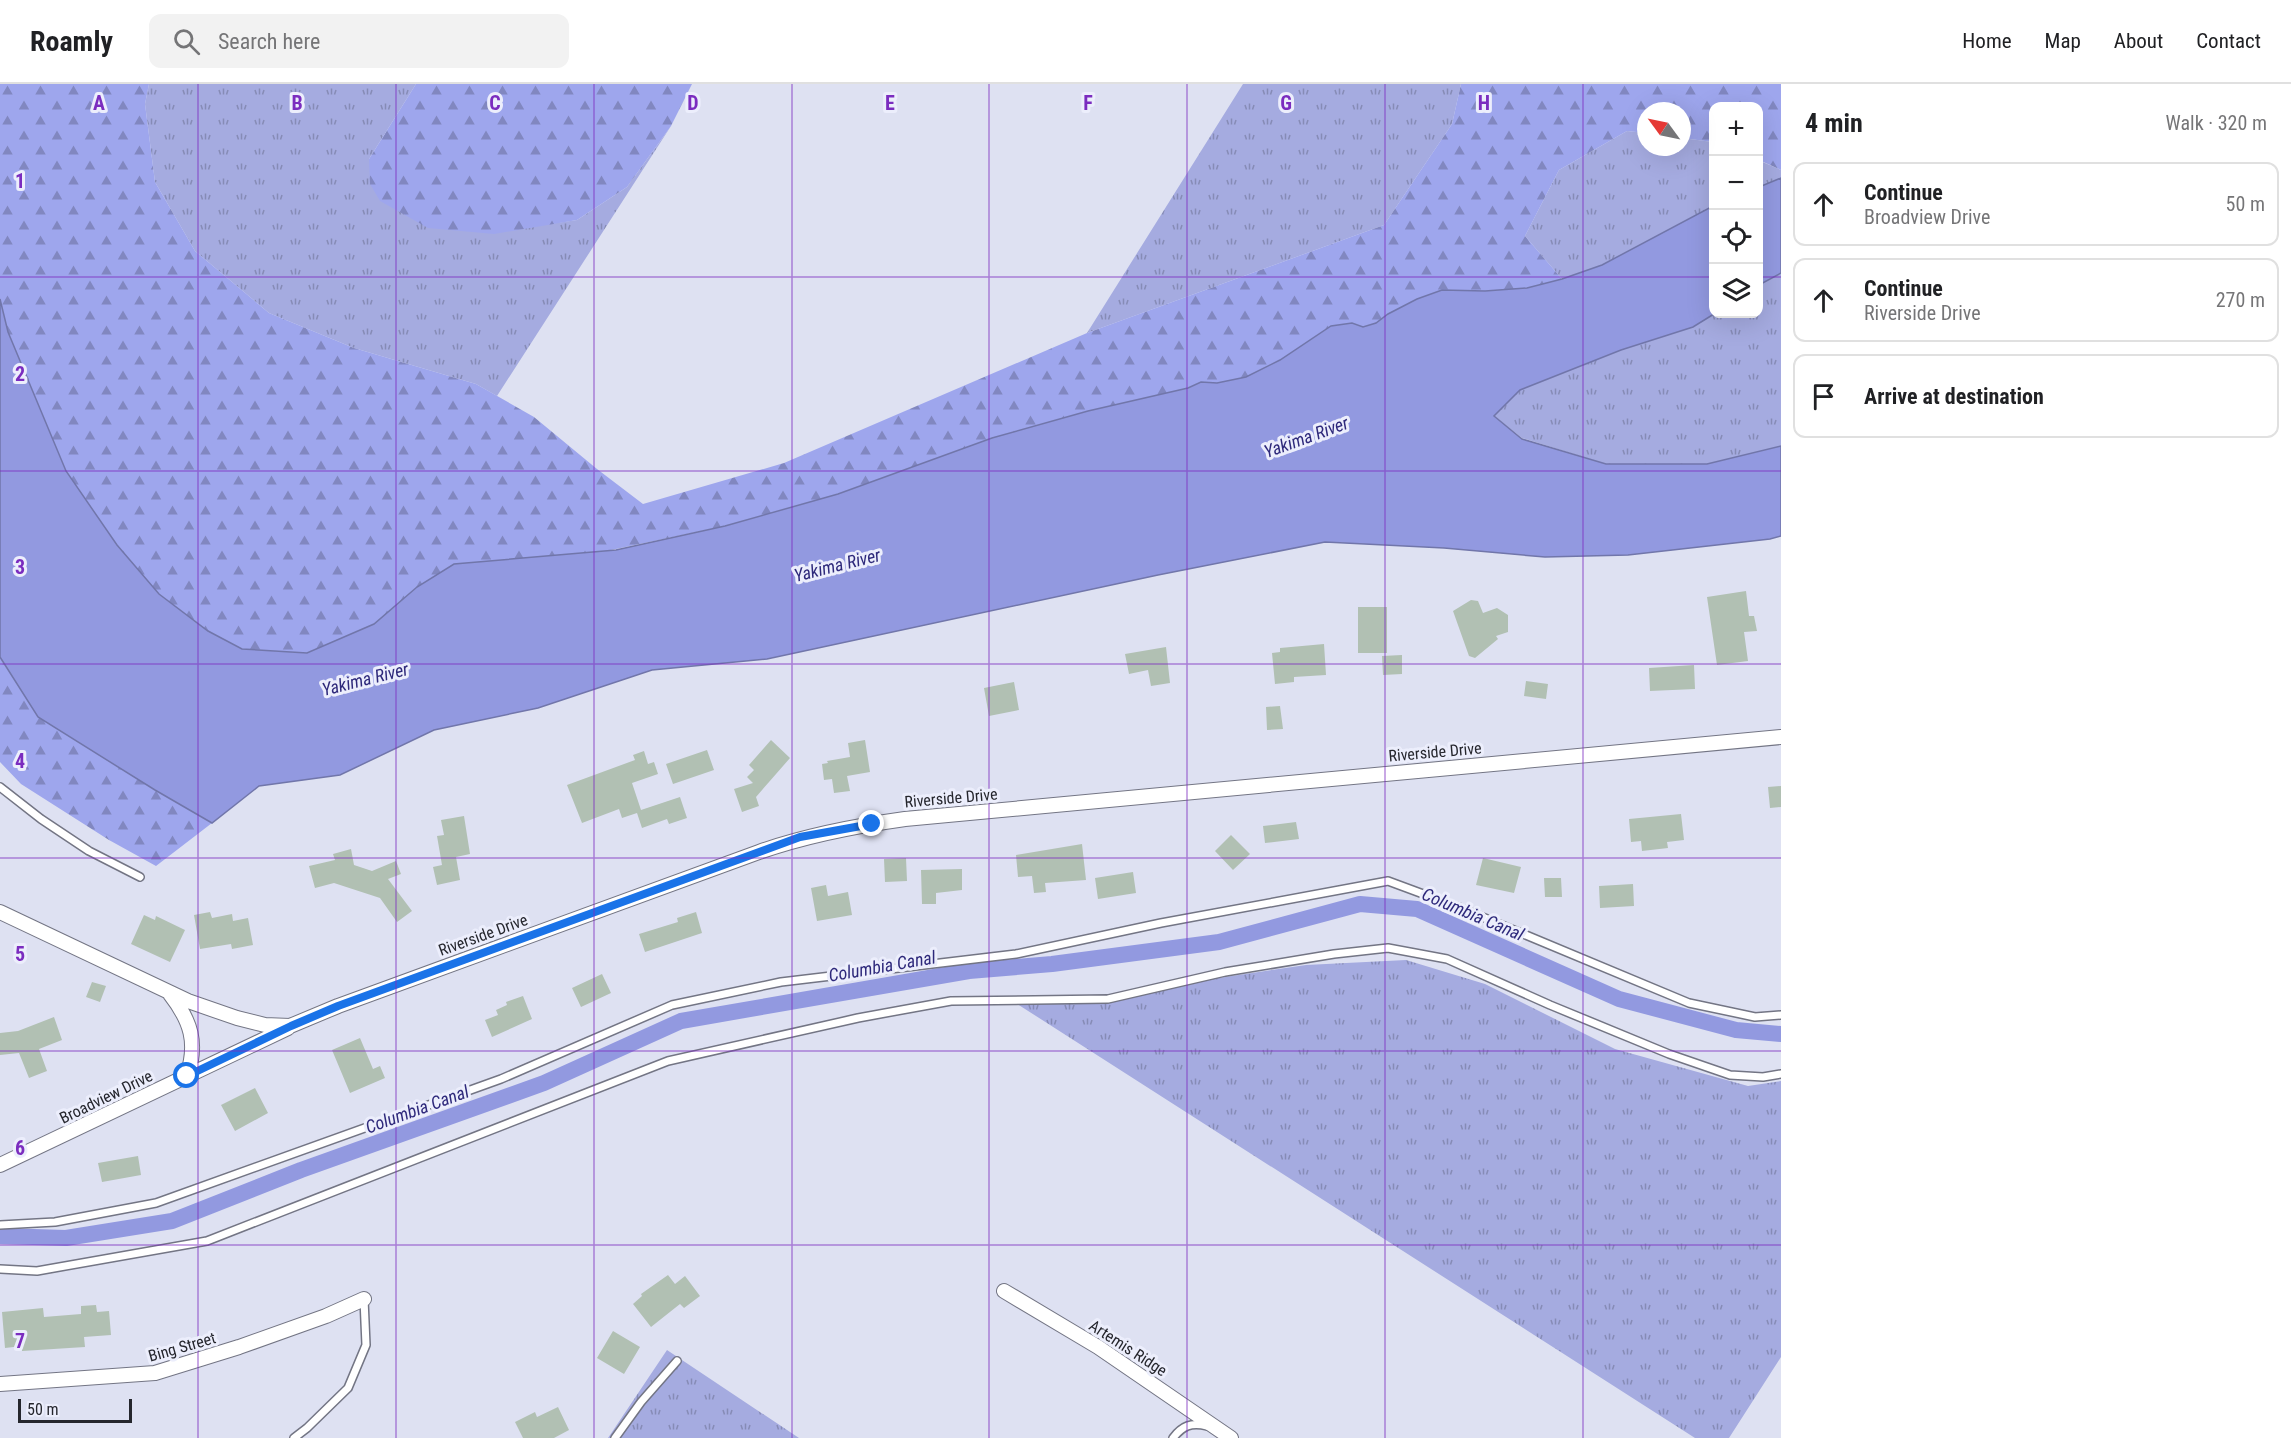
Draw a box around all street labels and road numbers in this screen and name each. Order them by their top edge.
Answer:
street label: Riverside Drive [1388,738,1482,766]
street label: Riverside Drive [904,784,998,812]
street label: Riverside Drive [436,910,530,960]
street label: Broadview Drive [56,1066,156,1128]
street label: Artemis Ridge [1086,1316,1170,1380]
street label: Bing Street [146,1328,218,1366]

